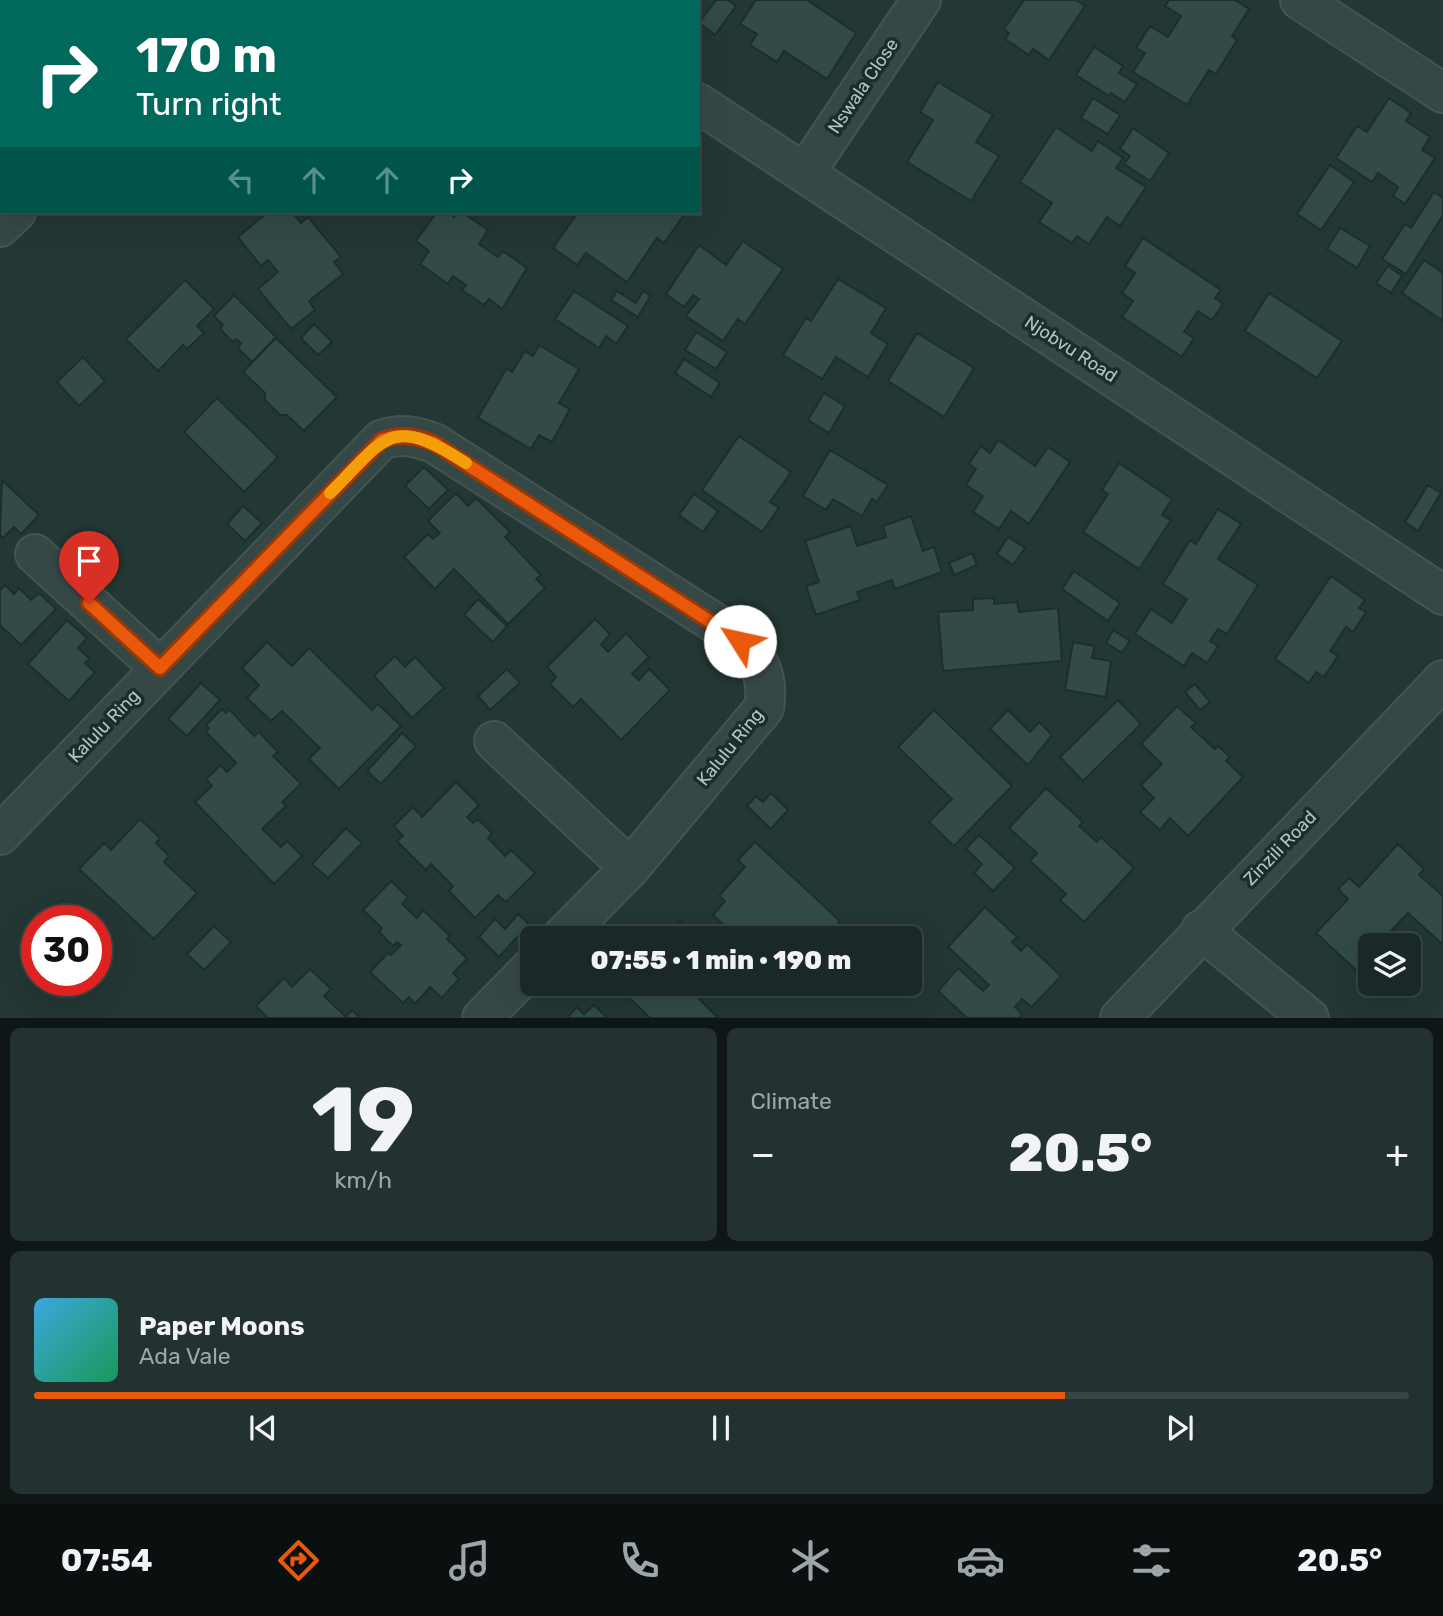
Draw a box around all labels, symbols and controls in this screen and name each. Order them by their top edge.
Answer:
text: 170 m [136,26,277,84]
icon: right [21,28,112,119]
street label: Nswala Close [823,34,903,138]
text: Turn right [136,85,281,123]
icon: left [222,161,260,199]
icon: ahead [295,161,333,199]
icon: ahead [368,161,406,199]
icon: right [441,161,479,199]
street label: Njobvu Road [1021,311,1121,387]
pin [59,531,119,603]
icon: arrive [70,542,108,580]
position arrow [703,604,777,678]
street label: Kalulu Ring [64,685,144,767]
street label: Kalulu Ring [692,704,768,790]
street label: Zinzili Road [1239,806,1321,890]
speed limit sign: 30 [21,905,112,996]
map controls [1358,933,1421,996]
button: layers [1358,933,1421,996]
text: 07:55 · 1 min · 190 m [591,945,851,976]
text: 19 [311,1066,415,1174]
text: Climate [751,1087,832,1115]
text: 20.5° [1009,1122,1152,1184]
text: − [751,1131,775,1177]
text: + [1385,1131,1409,1177]
text: km/h [335,1166,392,1194]
text: Paper Moons [139,1311,305,1342]
text: Ada Vale [139,1342,231,1370]
icon: previous [244,1409,282,1447]
icon: pause [702,1409,740,1447]
icon: next [1161,1409,1199,1447]
icon: directions [274,1536,323,1585]
icon: music [445,1536,494,1585]
icon: phone [615,1536,664,1585]
icon: climate [786,1536,835,1585]
icon: car [956,1536,1005,1585]
icon: filters [1127,1536,1176,1585]
text: 07:54 [61,1541,153,1579]
text: 20.5° [1297,1541,1382,1579]

